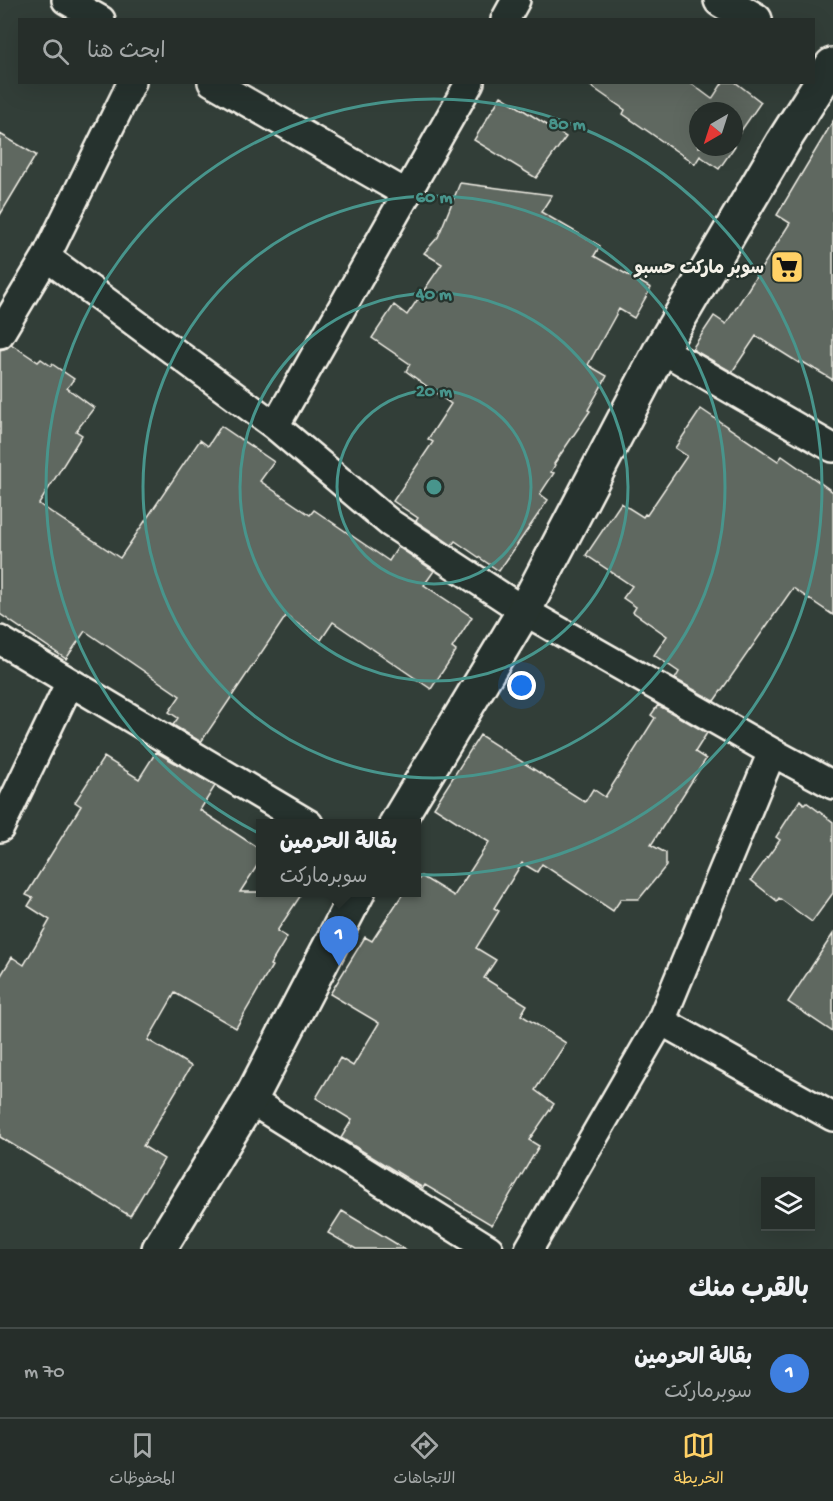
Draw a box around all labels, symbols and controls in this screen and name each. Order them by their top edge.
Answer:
search box [18,18,815,84]
icon: search [39,35,72,68]
text: ابحث هنا [87,40,166,66]
north arrow [689,102,743,156]
text: 80 m [548,115,586,136]
text: 60 m [416,188,452,209]
supermarket icon: سوبر ماركت حسبو [769,249,805,285]
place label: سوبر ماركت حسبو [632,259,764,280]
text: 40 m [415,285,452,306]
text: 20 m [416,382,452,403]
centre of rings [424,477,444,497]
your location [507,671,536,700]
popup [256,819,421,897]
text: بقالة الحرمين [280,831,397,857]
text: سوبرماركت [280,867,368,890]
pin: 1 [320,916,358,966]
map controls [761,1177,815,1231]
button: layers [761,1177,815,1231]
text: بالقرب منك [689,1276,809,1307]
text: بقالة الحرمين [634,1346,752,1372]
text: 70 m [24,1362,65,1385]
text: 1 [785,1362,794,1385]
text: سوبرماركت [664,1382,752,1405]
tab: المحفوظات [109,1429,175,1492]
tab: الاتجاهات [394,1429,455,1492]
tab: الخريطة [674,1429,724,1492]

